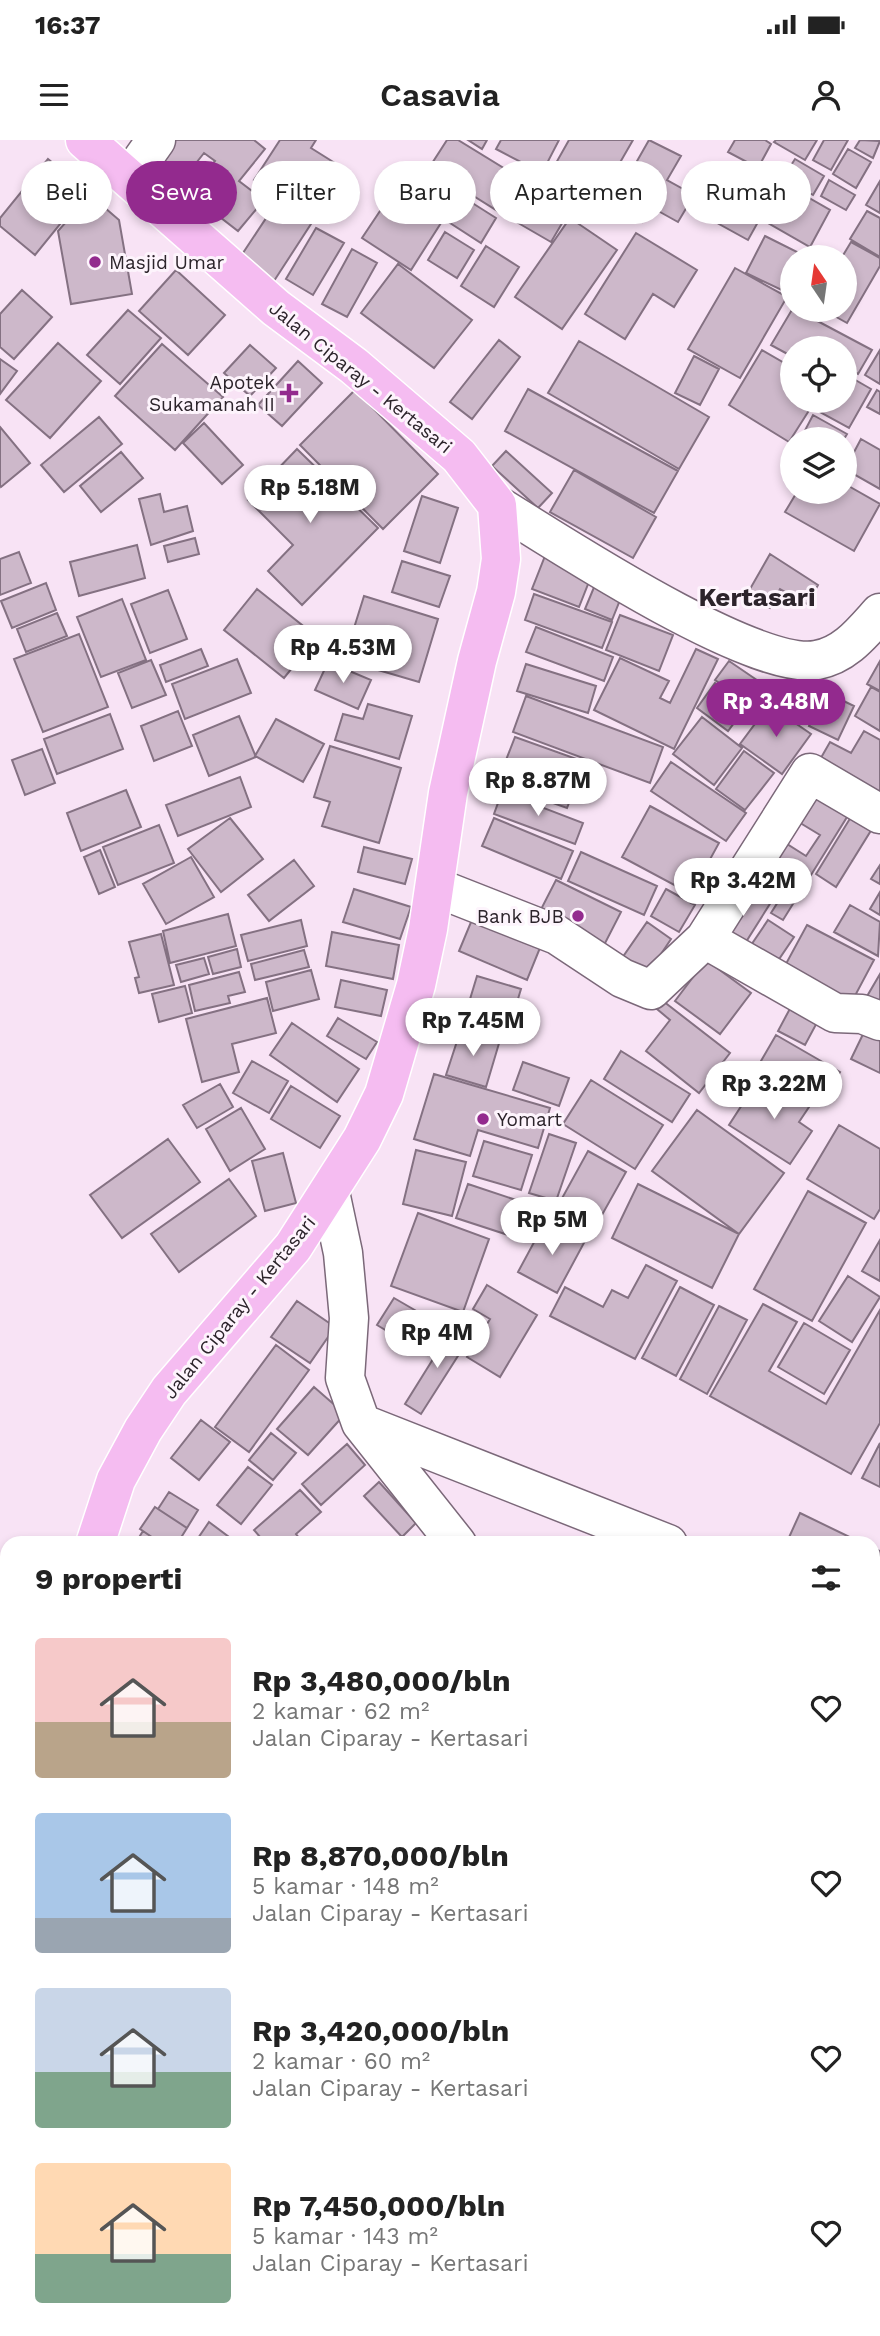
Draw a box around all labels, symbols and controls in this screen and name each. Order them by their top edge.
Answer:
text: 16:37 [35,10,101,40]
icon: menu [35,76,73,114]
text: Casavia [380,76,500,114]
icon: person [807,76,845,114]
chip: Beli [21,161,112,224]
chip: Sewa [126,161,237,224]
chip: Filter [251,161,360,224]
chip: Baru [374,161,476,224]
chip: Apartemen [490,161,667,224]
chip: Rumah [681,161,811,224]
north arrow [780,245,858,322]
map controls [780,245,857,504]
place label: Masjid Umar [109,251,225,274]
marker: Masjid Umar [87,254,103,270]
street label: Jalan Ciparay - Kertasari [265,297,457,458]
button: locate [780,336,857,413]
place label: Apotek Sukamanah II [149,371,275,416]
marker: Apotek Sukamanah II [281,385,297,401]
button: layers [780,427,857,504]
pin: Rp 5.18M [238,466,382,525]
text: Rp 5.18M [260,474,360,501]
district label: Kertasari [698,582,816,612]
pin: Rp 4.53M [271,626,415,685]
text: Rp 4.53M [290,634,396,661]
pin: Rp 3.48M [704,680,848,739]
text: Rp 3.48M [722,688,830,715]
pin: Rp 8.87M [466,758,610,818]
text: Rp 8.87M [485,767,591,794]
pin: Rp 3.42M [671,858,815,918]
text: Rp 3.42M [690,867,796,894]
place label: Bank BJB [477,905,564,928]
marker: Bank BJB [570,908,586,924]
pin: Rp 7.45M [401,998,545,1058]
text: Rp 7.45M [421,1007,525,1034]
pin: Rp 3.22M [702,1062,846,1121]
text: Rp 3.22M [721,1070,827,1097]
place label: Yomart [497,1108,562,1131]
marker: Yomart [475,1111,491,1127]
pin: Rp 5M [503,1198,601,1257]
text: Rp 5M [516,1206,588,1233]
street label: Jalan Ciparay - Kertasari [159,1211,320,1403]
pin: Rp 4M [388,1310,486,1370]
text: Rp 4M [401,1319,473,1346]
icon: filters [807,1559,845,1597]
text: 9 properti [35,1561,182,1596]
text: Rp 3,480,000/bln [252,1663,511,1698]
icon: home [91,1666,175,1750]
icon: heart [807,1689,845,1727]
text: 2 kamar · 62 m² [252,1698,429,1725]
text: Jalan Ciparay - Kertasari [252,1725,529,1752]
text: Rp 8,870,000/bln [252,1838,509,1873]
icon: home [91,1841,175,1925]
icon: heart [807,1864,845,1902]
text: 5 kamar · 148 m² [252,1873,439,1900]
text: Jalan Ciparay - Kertasari [252,1900,529,1927]
text: Rp 3,420,000/bln [252,2013,509,2048]
icon: home [91,2016,175,2100]
icon: heart [807,2039,845,2077]
text: 2 kamar · 60 m² [252,2048,430,2075]
text: Jalan Ciparay - Kertasari [252,2075,529,2102]
text: Rp 7,450,000/bln [252,2188,505,2223]
icon: home [91,2191,175,2275]
icon: heart [807,2214,845,2252]
text: 5 kamar · 143 m² [252,2223,438,2250]
text: Jalan Ciparay - Kertasari [252,2250,529,2277]

